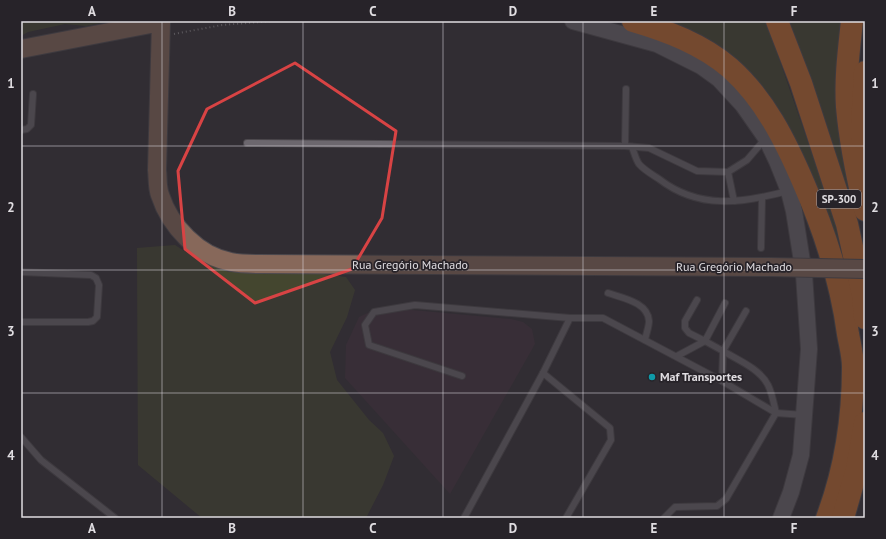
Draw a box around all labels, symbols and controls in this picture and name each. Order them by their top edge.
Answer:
text: A [88,3,96,20]
text: B [228,3,236,20]
text: C [369,3,377,20]
text: D [509,3,517,20]
text: E [651,3,658,20]
text: F [791,3,798,20]
text: 1 [7,75,15,92]
text: 1 [871,75,879,92]
road number: SP-300 [817,190,861,208]
text: 2 [7,199,15,216]
text: 2 [871,199,879,216]
street label: Rua Gregório Machado [352,257,468,272]
street label: Rua Gregório Machado [676,259,792,274]
text: 3 [7,323,15,340]
text: 3 [871,323,879,340]
place label: Maf Transportes [660,369,742,384]
marker: Maf Transportes [647,372,657,382]
text: 4 [7,447,15,464]
text: 4 [871,447,879,464]
text: A [88,520,96,537]
text: B [228,520,236,537]
text: C [369,520,377,537]
text: D [509,520,517,537]
text: E [651,520,658,537]
text: F [791,520,798,537]

